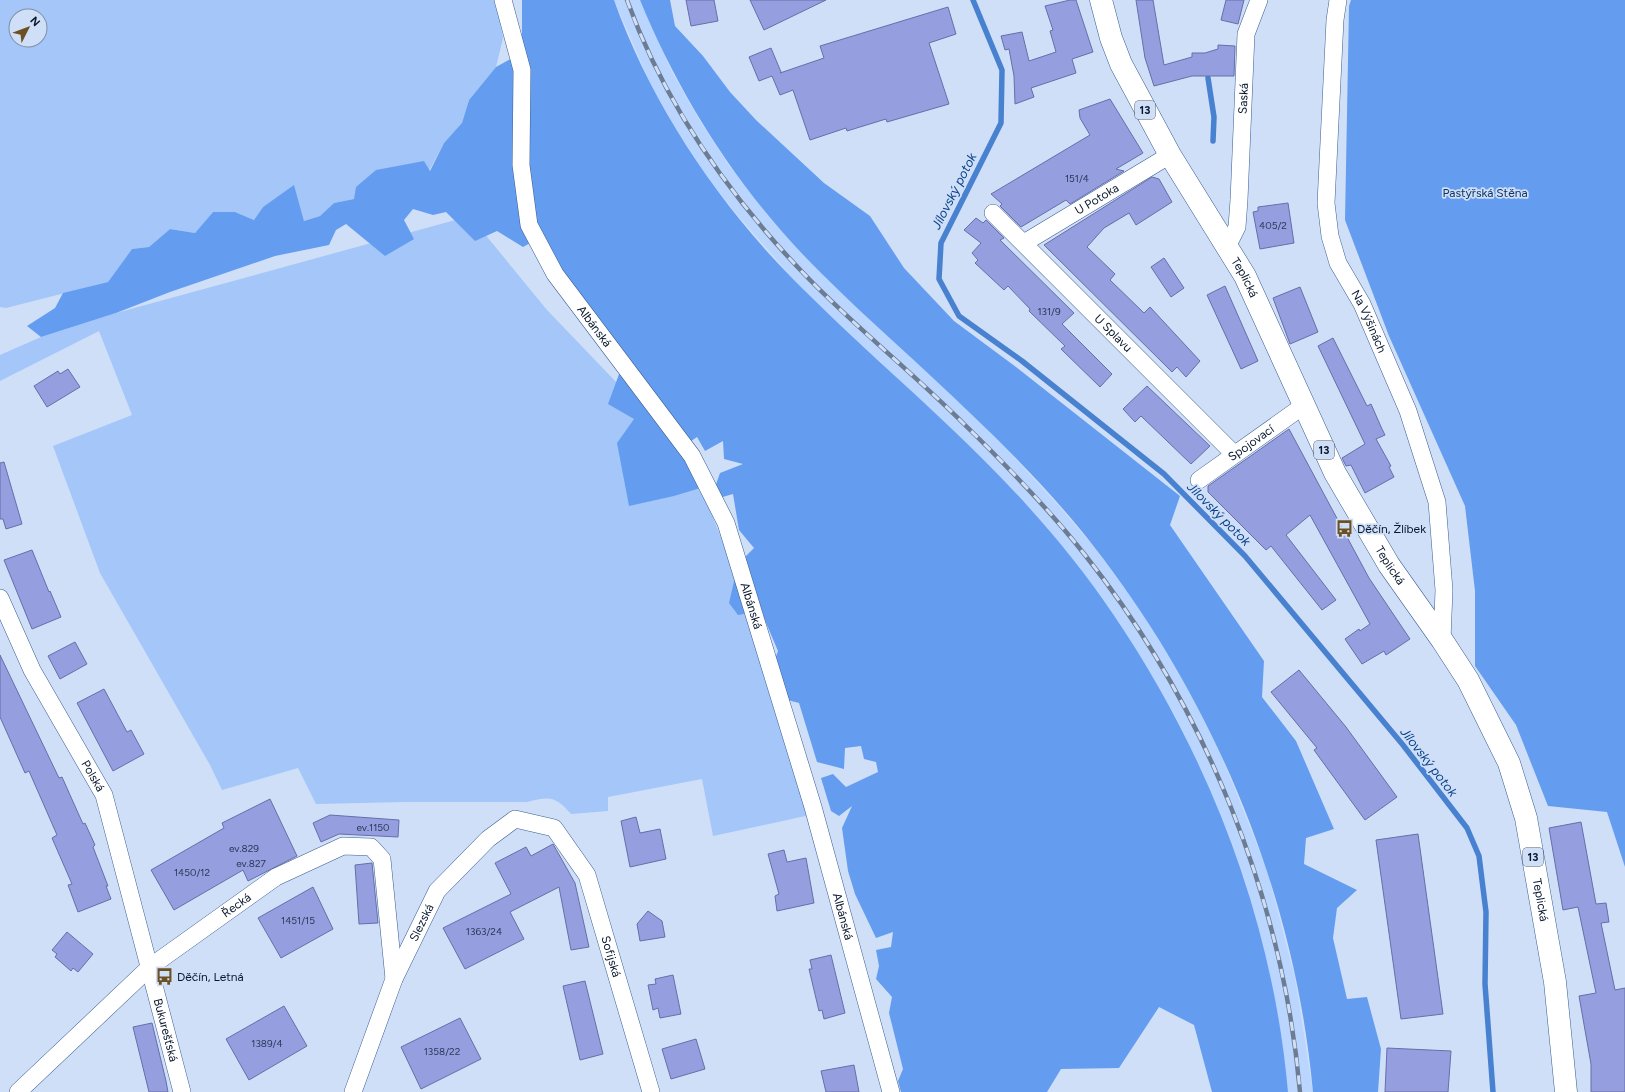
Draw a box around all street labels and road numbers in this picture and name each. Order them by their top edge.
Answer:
street label: Saská [1236,83,1251,114]
road number: 13 [1135,101,1155,119]
street label: U Potoka [1072,181,1121,218]
street label: Teplická [1228,255,1261,300]
street label: Na Výšinách [1348,287,1389,355]
street label: Albánská [574,303,614,350]
street label: U Splavu [1091,311,1135,355]
street label: Spojovací [1225,421,1278,464]
road number: 13 [1314,441,1334,459]
street label: Teplická [1372,544,1408,587]
street label: Albánská [738,581,765,631]
street label: Polská [78,758,108,794]
road number: 13 [1523,848,1543,866]
street label: Teplická [1530,877,1551,922]
street label: Řecká [219,890,254,920]
street label: Albánská [830,891,856,941]
street label: Slezská [407,902,437,944]
street label: Sofijská [598,934,624,979]
street label: Bukurešťská [151,997,181,1063]

